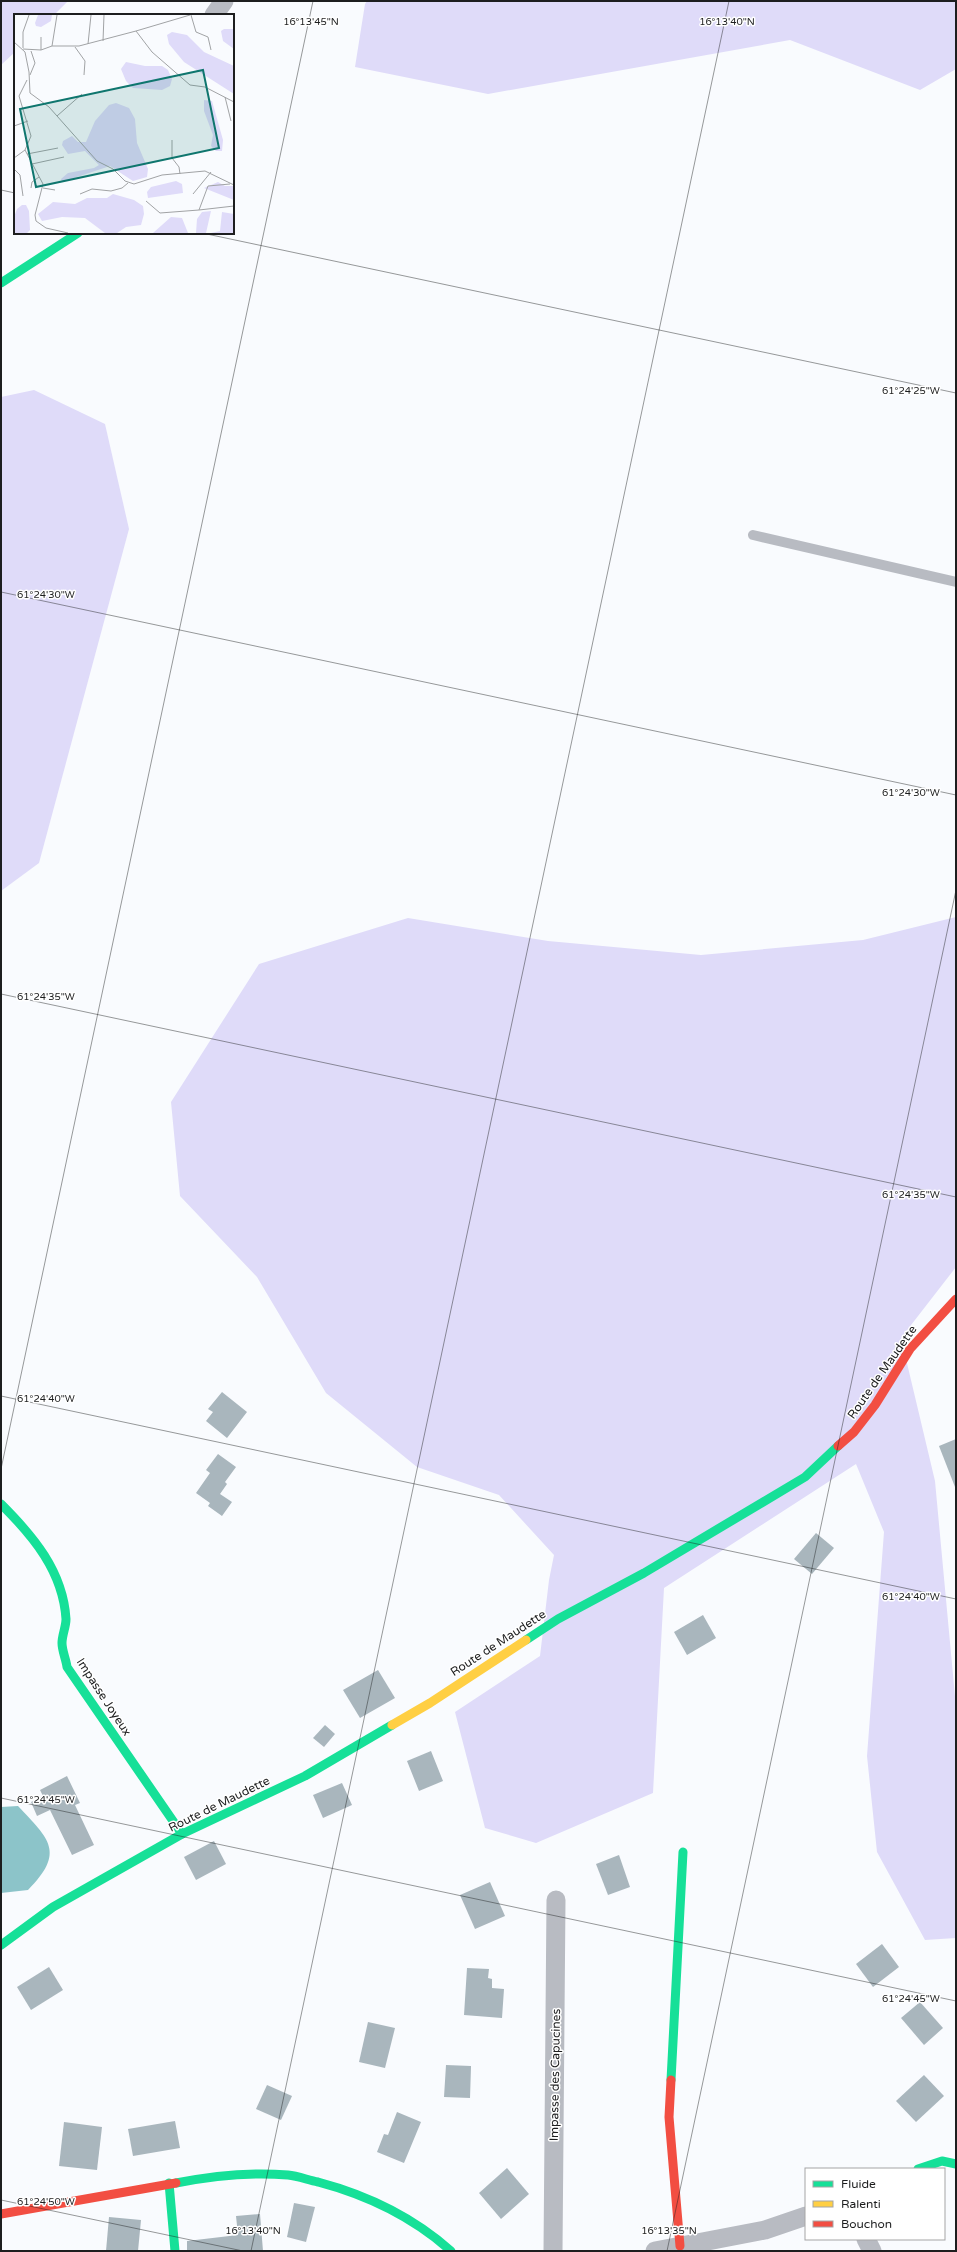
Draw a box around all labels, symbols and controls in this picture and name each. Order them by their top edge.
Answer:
inset map [14,14,234,234]
text: 16°13'45"N [283,16,339,28]
text: 16°13'40"N [699,16,755,28]
text: 61°24'25"W [882,385,940,397]
text: 61°24'30"W [17,589,75,601]
text: 61°24'30"W [882,787,940,799]
text: 61°24'35"W [17,991,75,1003]
text: 61°24'35"W [882,1189,940,1201]
street label: Route de Maudette [844,1322,920,1421]
text: 61°24'40"W [17,1393,75,1405]
text: 61°24'40"W [882,1591,940,1603]
street label: Route de Maudette [448,1607,548,1679]
street label: Impasse Joyeux [74,1656,134,1738]
street label: Route de Maudette [166,1773,272,1835]
text: 61°24'45"W [17,1794,75,1806]
text: 61°24'45"W [882,1993,940,2005]
street label: Impasse des Capucines [547,2008,563,2141]
legend [805,2168,945,2240]
text: Fluide [841,2177,876,2191]
text: 61°24'50"W [17,2196,75,2208]
text: Ralenti [841,2197,881,2211]
text: Bouchon [841,2217,892,2231]
text: 16°13'40"N [225,2225,281,2237]
text: 16°13'35"N [641,2225,697,2237]

